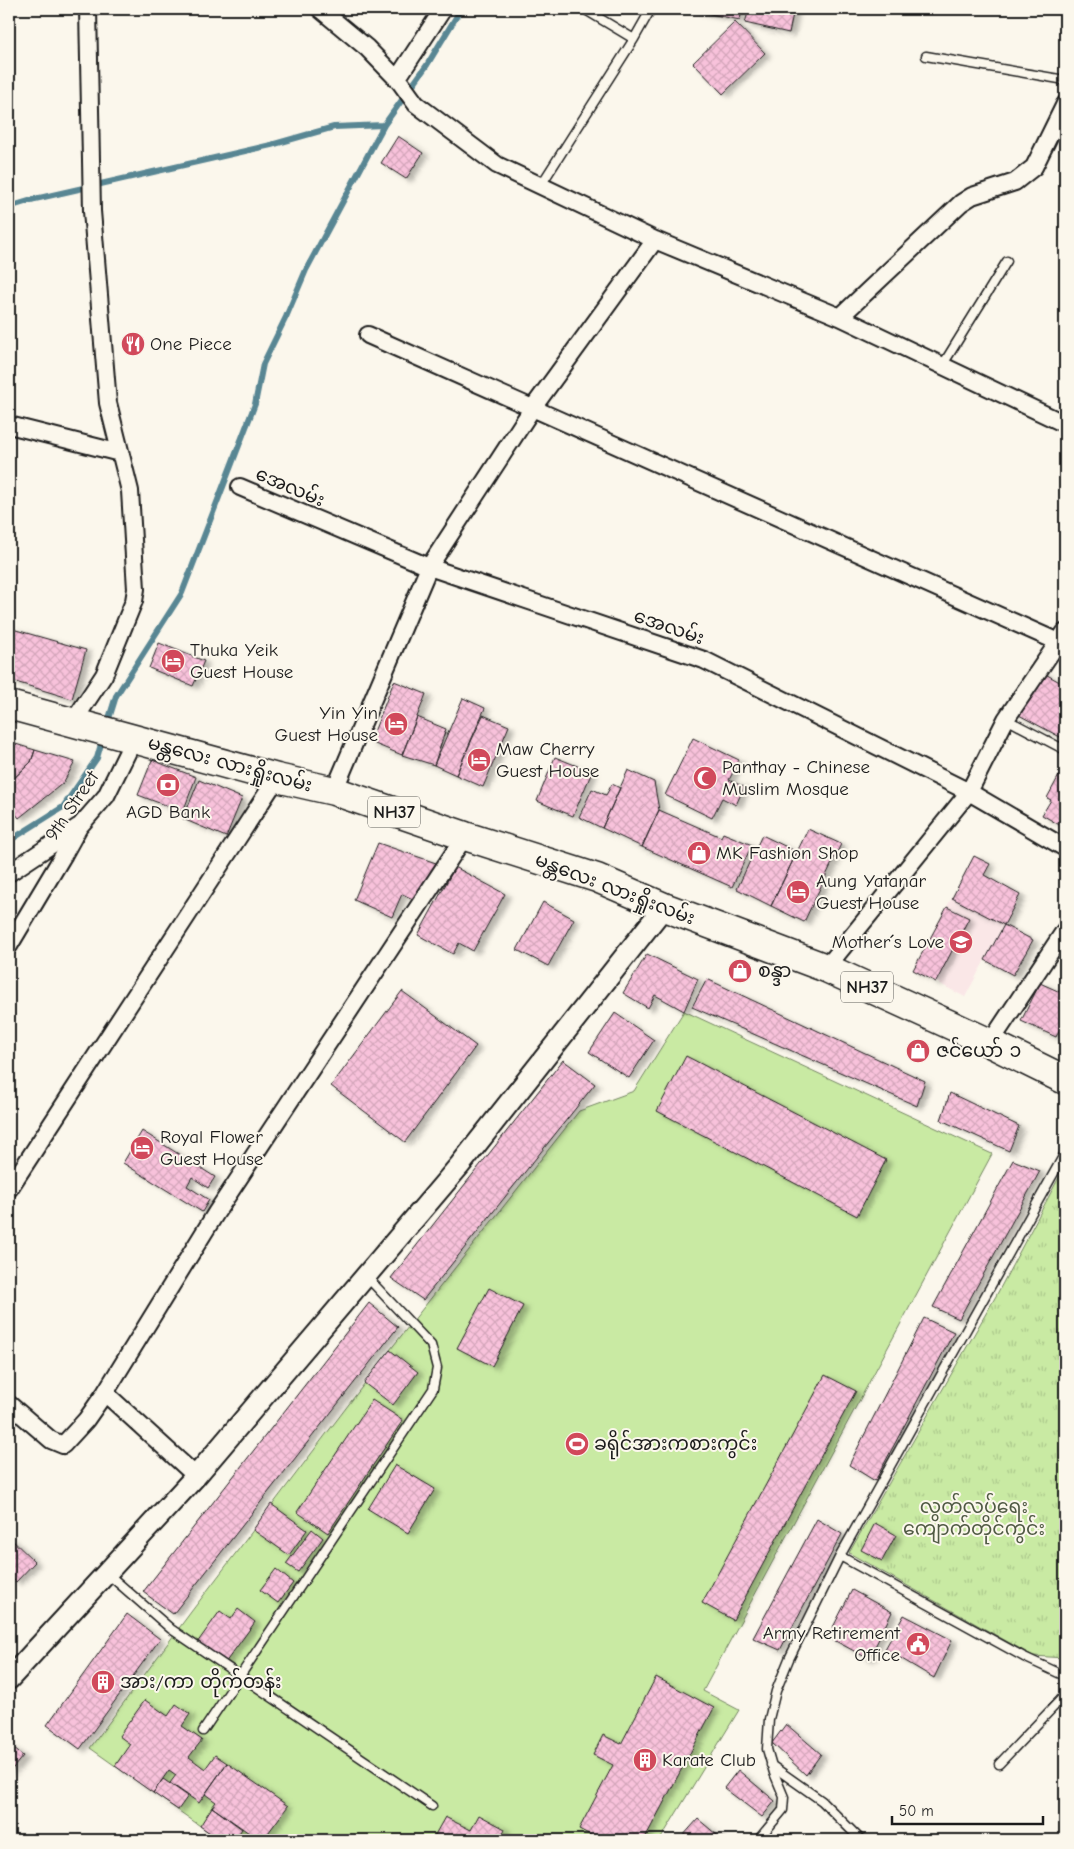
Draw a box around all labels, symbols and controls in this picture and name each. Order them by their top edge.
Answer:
restaurant icon: One Piece [120,331,146,357]
place label: One Piece [150,333,232,355]
street label: အေလမ်း [252,459,329,511]
street label: အေလမ်း [631,601,708,649]
place label: Thuka Yeik Guest House [190,639,293,683]
hotel icon: Thuka Yeik Guest House [160,648,186,674]
place label: Yin Yin Guest House [275,702,378,746]
hotel icon: Yin Yin Guest House [383,711,409,737]
street label: မန္တလေး လားရှိုးလမ်း [144,728,316,800]
place label: Maw Cherry Guest House [496,738,599,782]
hotel icon: Maw Cherry Guest House [466,747,492,773]
place label: Panthay - Chinese Muslim Mosque [722,756,870,800]
mosque icon: Panthay - Chinese Muslim Mosque [692,765,718,791]
street label: 9th Street [41,766,104,845]
bank icon: AGD Bank [155,772,181,798]
road number: NH37 [368,796,420,828]
place label: AGD Bank [126,801,211,823]
shop icon: MK Fashion Shop [686,840,712,866]
place label: MK Fashion Shop [716,842,859,864]
street label: မန္တလေး လားရှိုးလမ်း [531,845,699,933]
place label: Aung Yatanar Guest House [816,870,927,914]
hotel icon: Aung Yatanar Guest House [785,879,811,905]
school or university icon: Mother´s Love [948,929,974,955]
place label: Mother´s Love [832,931,944,953]
shop icon: စန္ဒာ [727,958,753,984]
place label: စန္ဒာ [758,960,791,986]
road number: NH37 [841,972,893,1002]
place label: ဇင်ယော် ၁ [936,1036,1021,1062]
shop icon: ဇင်ယော် ၁ [905,1038,931,1064]
place label: Royal Flower Guest House [160,1126,263,1170]
hotel icon: Royal Flower Guest House [129,1135,155,1161]
place label: ခရိုင်အားကစားကွင်း [594,1429,757,1460]
sports icon: ခရိုင်အားကစားကွင်း [564,1431,590,1457]
park label: လွတ်လပ်ရေး ကျောက်တိုင်ကွင်း [903,1492,1045,1545]
place label: Army Retirement Office [763,1622,901,1666]
public building icon: Army Retirement Office [905,1631,931,1657]
place label: အား/ကာ တိုက်တန်း [120,1667,282,1698]
building icon: အား/ကာ တိုက်တန်း [90,1669,116,1695]
building icon: Karate Club [632,1747,658,1773]
place label: Karate Club [662,1749,756,1771]
scale bar [892,1794,1043,1826]
text: 50 m [899,1802,934,1820]

